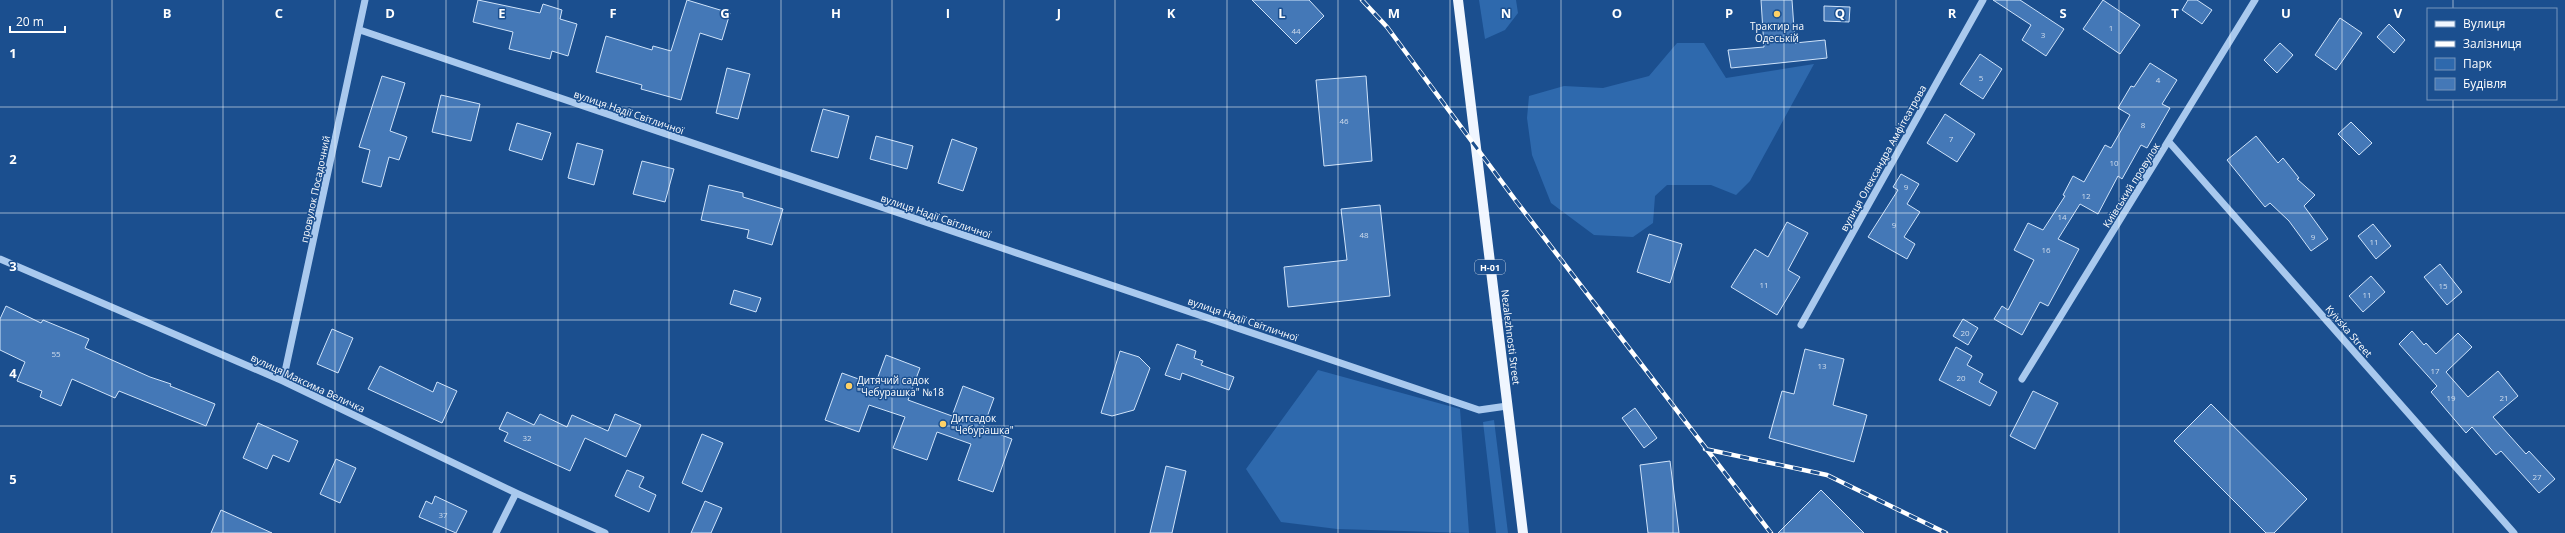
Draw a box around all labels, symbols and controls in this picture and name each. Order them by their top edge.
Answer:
text: B [163,4,172,22]
text: C [275,4,283,22]
text: D [385,4,395,22]
text: E [498,4,506,22]
text: F [609,4,617,22]
text: G [720,4,730,22]
text: H [831,4,841,22]
text: I [946,4,950,22]
text: J [1056,4,1061,22]
text: K [1167,4,1176,22]
text: L [1278,4,1286,22]
text: M [1388,4,1400,22]
text: N [1501,4,1511,22]
text: O [1612,4,1622,22]
text: P [1725,4,1733,22]
text: Q [1835,4,1845,22]
text: R [1948,4,1957,22]
text: S [2059,4,2067,22]
text: T [2171,4,2179,22]
text: U [2281,4,2291,22]
text: V [2394,4,2403,22]
scale bar [10,8,65,34]
legend [2427,8,2557,100]
marker: Трактир на Одеській [1772,9,1782,19]
text: 20 m [16,13,44,30]
text: Вулиця [2463,15,2505,32]
place label: Трактир на Одеській [1750,19,1804,45]
house number: 1 [2109,22,2113,33]
house number: 44 [1291,25,1301,36]
house number: 3 [2041,29,2046,40]
text: Залізниця [2463,35,2522,52]
text: 1 [9,44,17,62]
text: Парк [2463,55,2493,72]
house number: 5 [1979,72,1984,83]
house number: 4 [2156,74,2161,85]
text: Будівля [2463,75,2507,92]
street label: вулиця Олександра Амфітеатрова [1837,82,1929,234]
street label: вулиця Надії Світличної [572,87,686,138]
house number: 46 [1339,115,1349,126]
house number: 8 [2141,119,2146,130]
house number: 7 [1949,133,1954,144]
street label: провулок Посадочний [297,134,333,244]
street label: Київський провулок [2099,139,2163,230]
text: 2 [9,150,17,168]
house number: 10 [2109,157,2119,168]
house number: 9 [1904,181,1909,192]
house number: 12 [2081,190,2091,201]
street label: вулиця Надії Світличної [879,191,993,242]
house number: 14 [2057,211,2067,222]
house number: 9 [1892,219,1897,230]
house number: 48 [1359,229,1369,240]
house number: 9 [2311,231,2316,242]
house number: 11 [2369,236,2379,247]
house number: 16 [2041,244,2051,255]
text: 3 [9,257,17,275]
road number: Н-01 [1475,260,1505,274]
house number: 11 [1759,279,1769,290]
house number: 15 [2438,280,2448,291]
street label: Nezalezhnosti Street [1498,289,1524,386]
house number: 11 [2362,289,2372,300]
street label: вулиця Надії Світличної [1186,294,1300,345]
street label: Kyivska Street [2322,302,2376,360]
house number: 20 [1960,327,1970,338]
house number: 55 [51,348,61,359]
street label: вулиця Максима Величка [249,350,367,416]
house number: 13 [1817,360,1827,371]
text: 4 [9,364,17,382]
house number: 17 [2430,365,2440,376]
house number: 20 [1956,372,1966,383]
place label: Дитячий садок "Чебурашка" №18 [857,373,944,399]
marker: Дитячий садок "Чебурашка" №18 [844,381,854,391]
house number: 19 [2446,392,2456,403]
house number: 21 [2499,392,2509,403]
place label: Дитсадок "Чебурашка" [951,411,1014,437]
marker: Дитсадок "Чебурашка" [938,419,948,429]
house number: 32 [522,432,532,443]
text: 5 [9,470,17,488]
house number: 27 [2532,471,2542,482]
house number: 37 [438,509,448,520]

